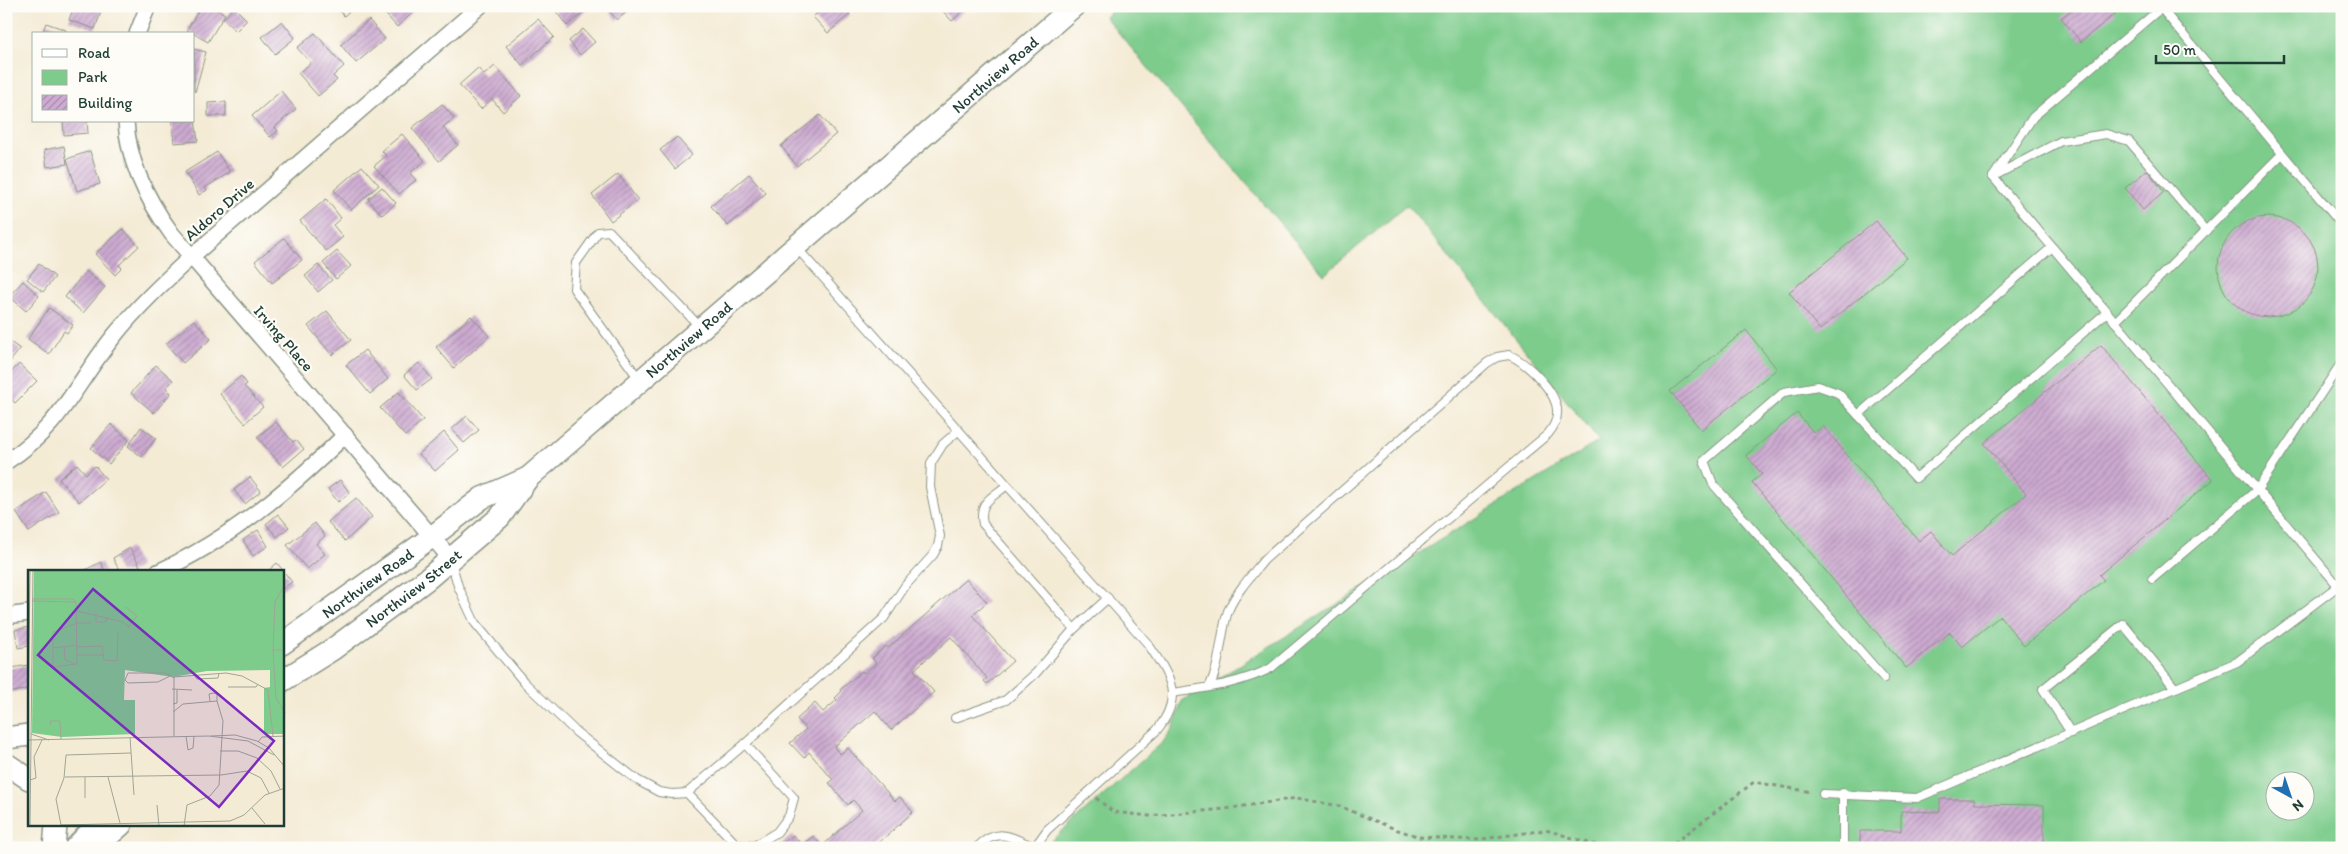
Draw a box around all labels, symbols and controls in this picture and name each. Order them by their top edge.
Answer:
legend [32,32,195,122]
street label: Northview Road [948,32,1043,117]
scale bar [2156,32,2283,64]
text: 50 m [2163,41,2196,59]
text: Road [78,44,111,62]
text: Park [78,68,108,86]
text: Building [78,94,132,112]
street label: Aldoro Drive [181,174,258,245]
street label: Northview Road [642,297,736,382]
street label: Irving Place [250,301,318,376]
street label: Northview Road [318,544,417,622]
street label: Northview Street [362,545,465,632]
inset map [28,570,284,826]
north arrow [2266,772,2316,822]
text: N [2289,796,2307,815]

